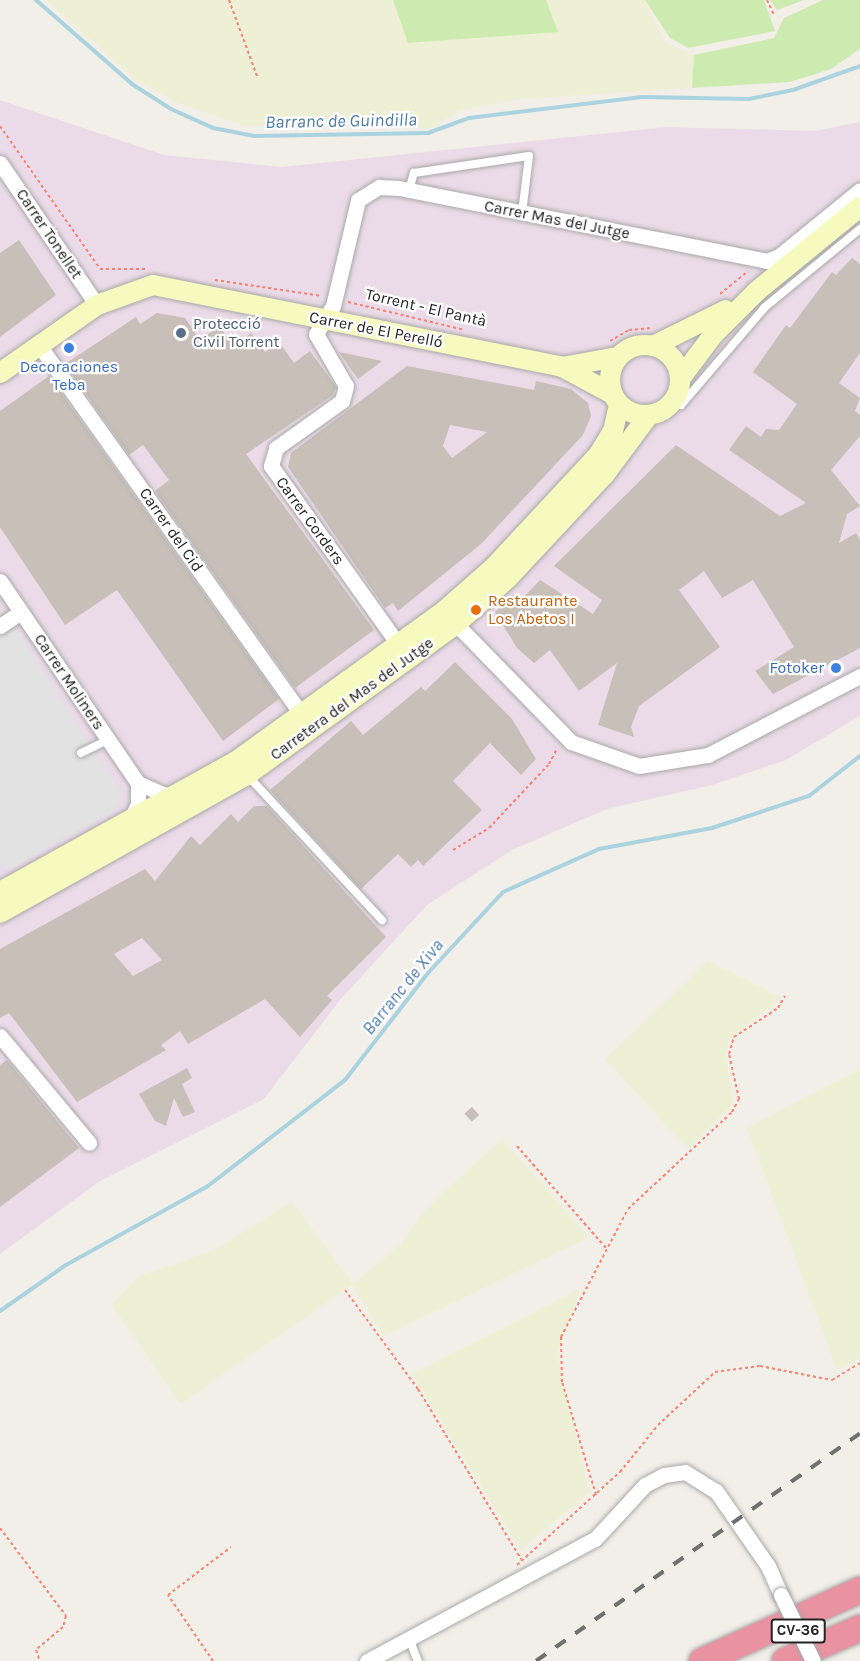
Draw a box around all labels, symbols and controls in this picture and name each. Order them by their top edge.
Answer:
water label: Barranc de Guindilla [265,109,417,133]
street label: Carrer Tonellet [12,185,86,283]
street label: Carrer Mas del Jutge [483,196,631,244]
street label: Torrent - El Pantà [364,285,488,331]
street label: Carrer de El Perelló [308,308,444,352]
place label: Protecció Civil Torrent [193,314,280,352]
marker: Protecció Civil Torrent [174,326,188,340]
marker: Decoraciones Teba [62,341,76,355]
place label: Decoraciones Teba [20,357,118,395]
street label: Carrer Corders [272,473,348,569]
street label: Carrer del Cid [135,484,207,576]
place label: Restaurante Los Abetos I [488,591,577,629]
marker: Restaurante Los Abetos I [469,603,483,617]
street label: Carrer Moliners [30,630,108,734]
street label: Carretera del Mas del Jutge [267,633,437,765]
place label: Fotoker [770,658,824,678]
marker: Fotoker [829,661,843,675]
water label: Barranc de Xiva [358,935,448,1039]
road number: CV-36 [770,1619,826,1643]

